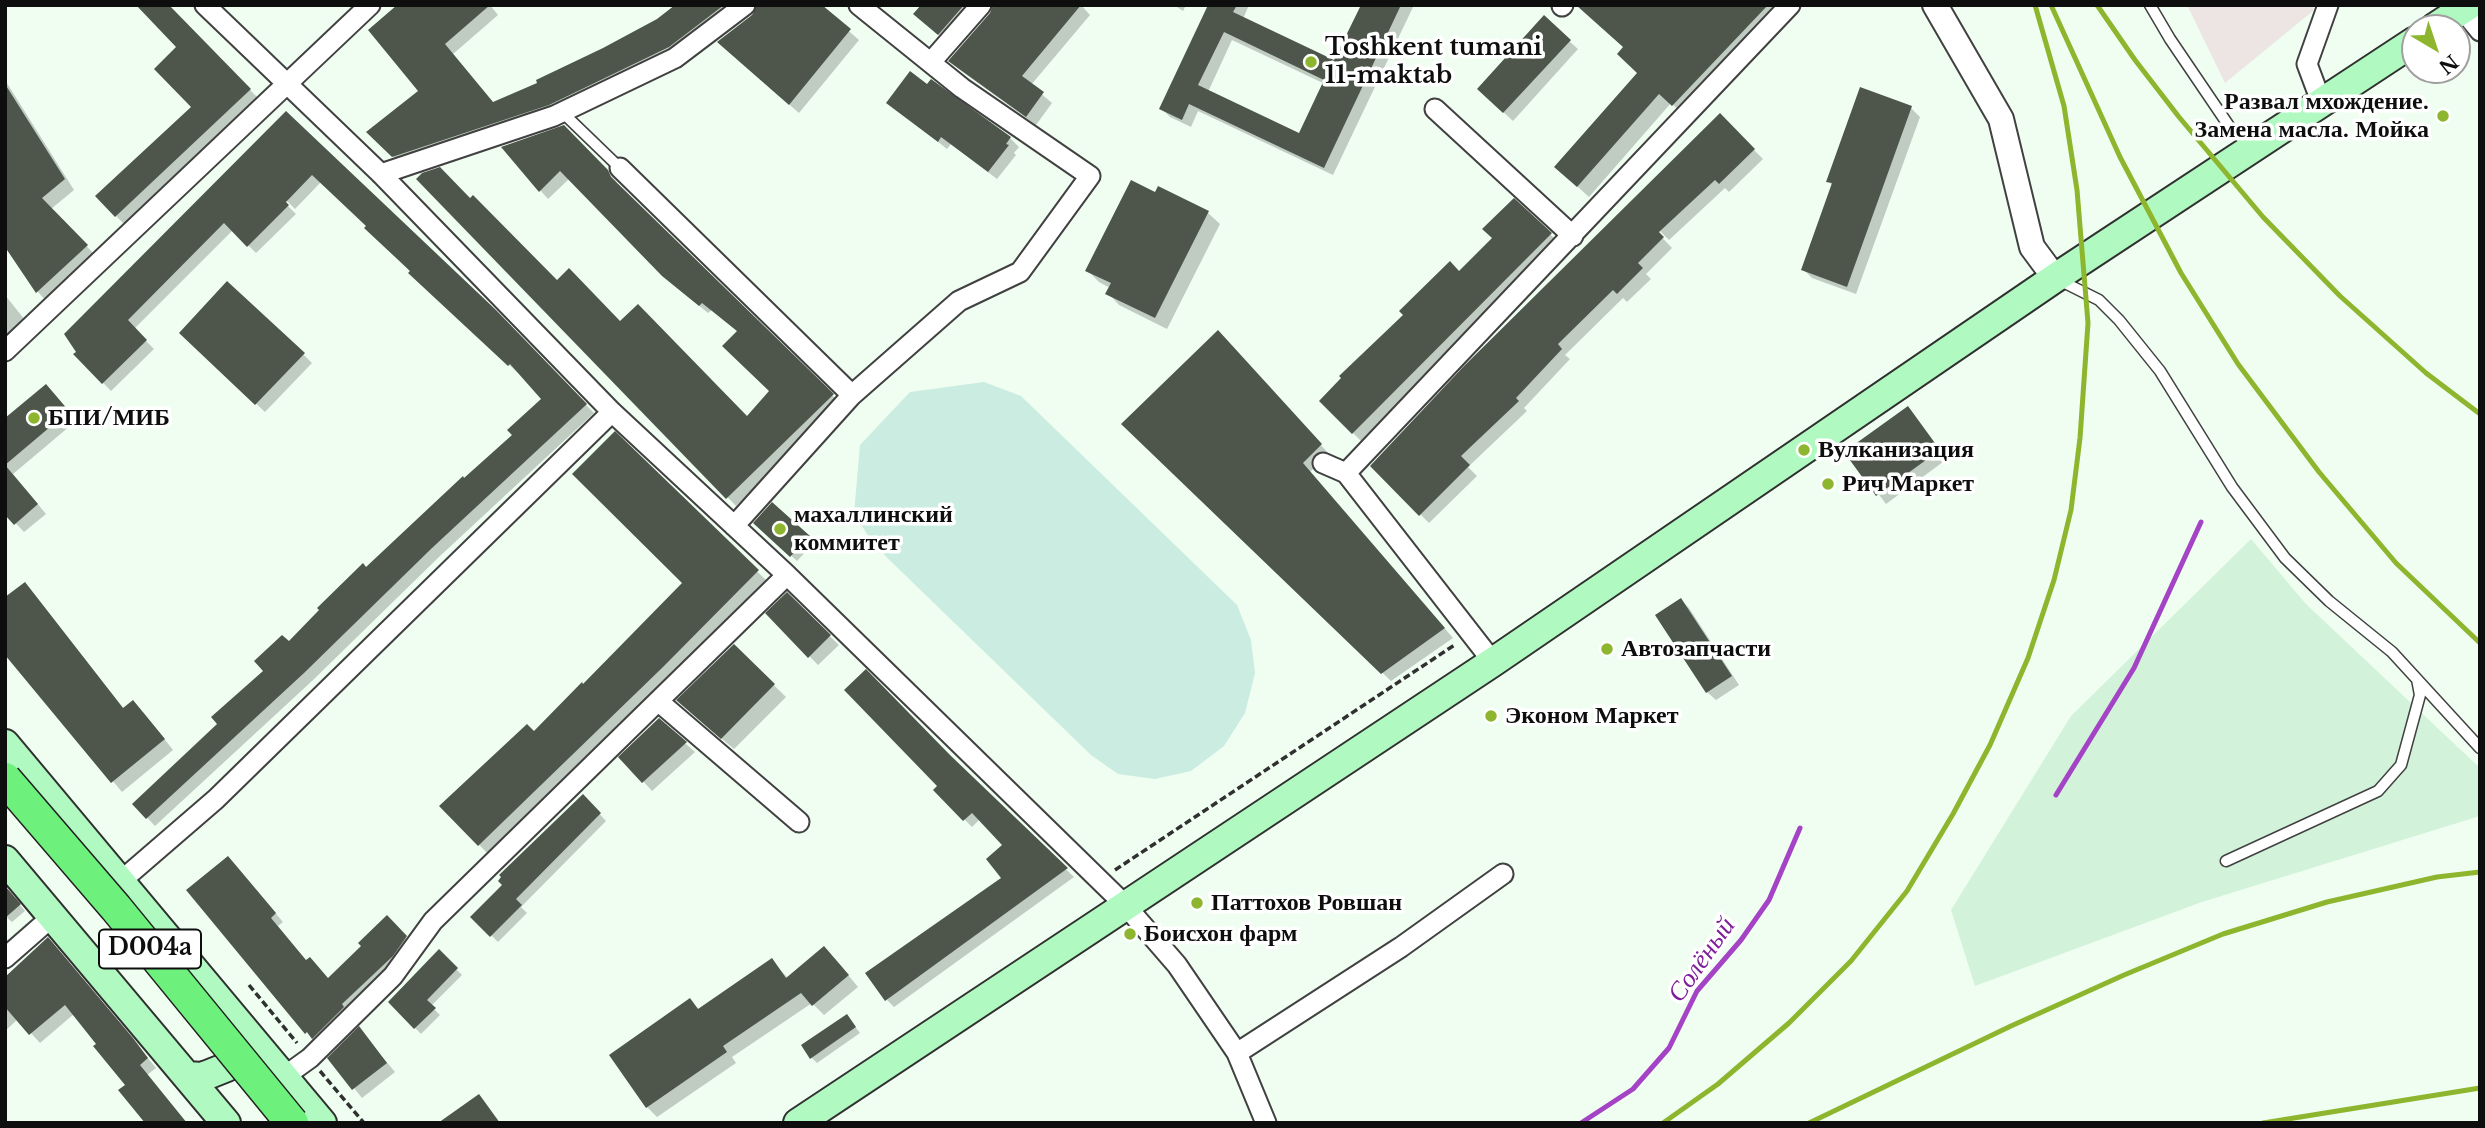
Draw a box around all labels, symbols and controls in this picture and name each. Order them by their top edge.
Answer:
north arrow [2401,14,2471,84]
place label: Toshkent tumani 11-maktab [1325,34,1542,90]
text: N [2434,50,2462,79]
marker: Toshkent tumani 11-maktab [1303,54,1319,70]
place label: Развал мхождение. Замена масла. Мойка [2195,88,2429,144]
marker: Развал мхождение. Замена масла. Мойка [2435,108,2451,124]
place label: БПИ/МИБ [48,404,170,432]
marker: БПИ/МИБ [26,410,42,426]
place label: Вулканизация [1818,436,1974,464]
marker: Вулканизация [1796,442,1812,458]
place label: Рич Маркет [1842,470,1974,498]
marker: Рич Маркет [1820,476,1836,492]
place label: махаллинский коммитет [794,501,953,557]
marker: махаллинский коммитет [772,521,788,537]
place label: Автозапчасти [1621,635,1771,663]
marker: Автозапчасти [1599,641,1615,657]
place label: Эконом Маркет [1505,702,1679,730]
marker: Эконом Маркет [1483,708,1499,724]
place label: Паттохов Ровшан [1211,889,1402,917]
marker: Паттохов Ровшан [1189,895,1205,911]
water label: Солёный [1662,912,1742,1008]
place label: Боисхон фарм [1144,920,1297,948]
marker: Боисхон фарм [1122,926,1138,942]
road number: D004a [99,930,201,968]

